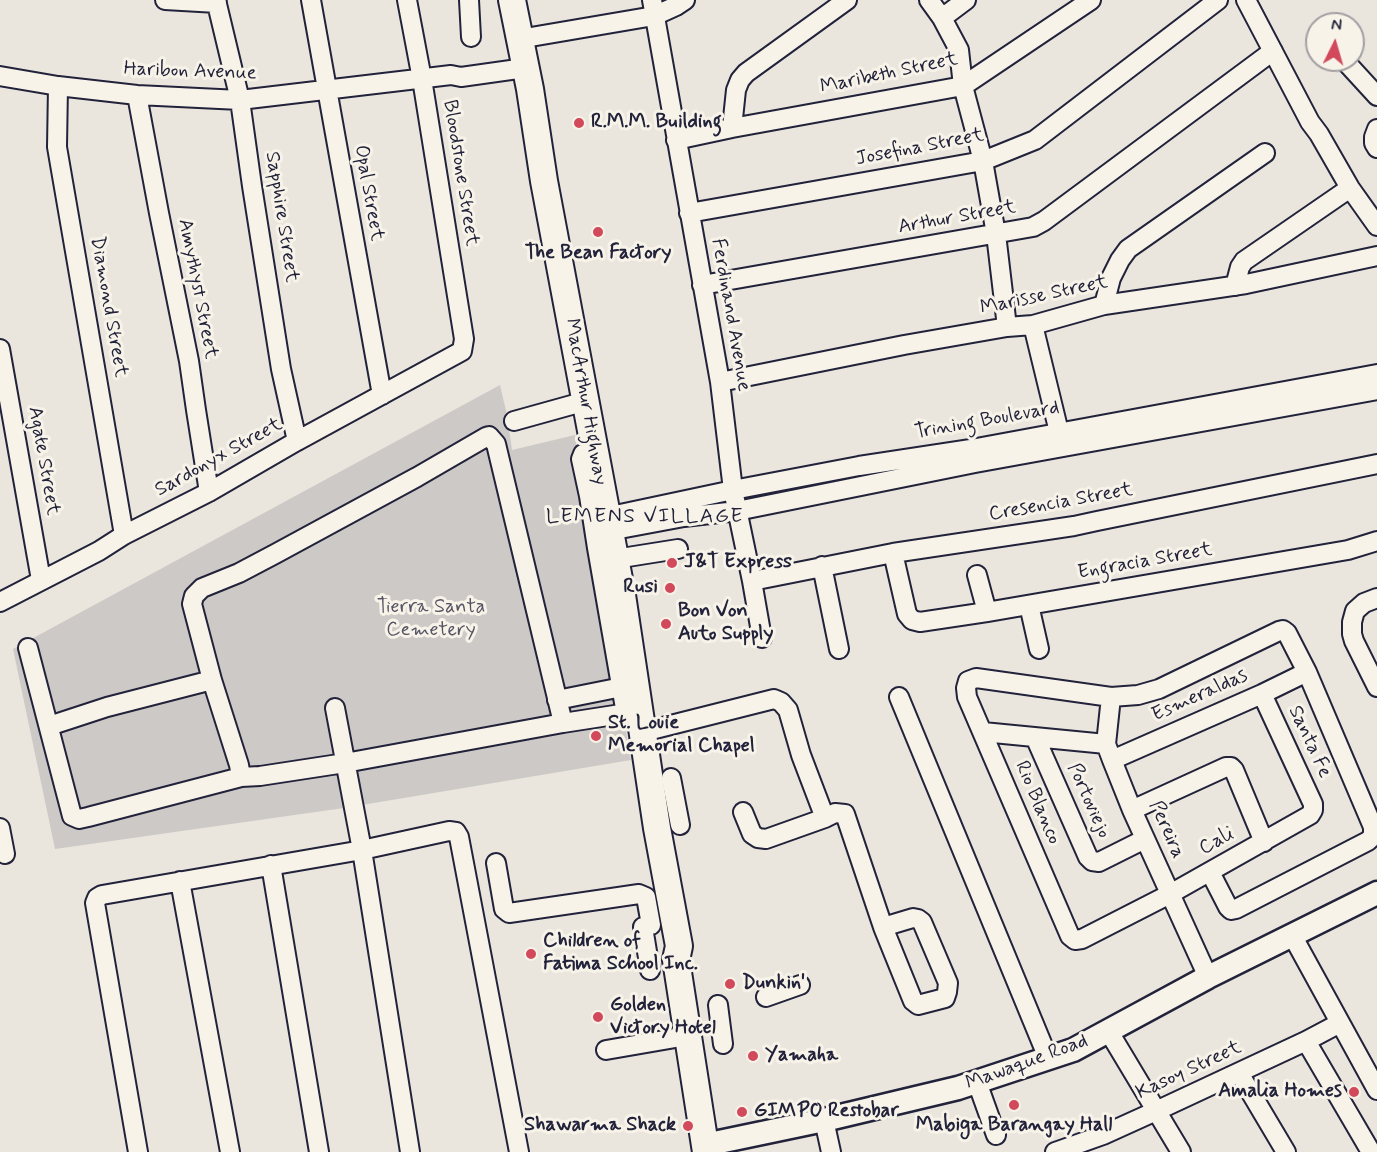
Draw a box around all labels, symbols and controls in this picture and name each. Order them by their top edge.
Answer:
north arrow [1305,12,1365,72]
text: N [1330,15,1343,36]
street label: Maribeth Street [818,48,960,100]
street label: Haribon Avenue [123,58,257,86]
street label: Bloodstone Street [437,98,483,248]
place label: R.M.M. Building [591,111,722,135]
marker: R.M.M. Building [572,116,586,130]
street label: Josefina Street [854,124,986,172]
street label: Opal Street [348,143,388,243]
street label: Sapphire Street [259,150,303,284]
street label: Arthur Street [896,196,1018,240]
street label: Amythyst Street [172,217,222,361]
marker: The Bean Factory [591,225,605,239]
street label: Diamond Street [84,235,132,379]
street label: Ferdinand Avenue [705,237,755,393]
place label: The Bean Factory [525,242,671,266]
street label: Marisse Street [978,271,1110,321]
street label: MacArthur Highway [559,317,611,487]
street label: Trining Boulevard [913,396,1061,446]
street label: Agate Street [22,405,64,517]
street label: Sardonyx Street [151,413,287,503]
street label: Cresencia Street [987,479,1135,527]
district label: LEMENS VILLAGE [546,505,744,531]
street label: Engracia Street [1076,538,1214,586]
place label: J&T Express [684,551,792,575]
marker: J&T Express [665,556,679,570]
place label: Rusi [623,576,658,600]
marker: Rusi [663,581,677,595]
park label: Tierra Santa Cemetery [377,596,485,643]
place label: Bon Von Auto Supply [678,600,773,647]
marker: Bon Von Auto Supply [659,617,673,631]
street label: Esmeraldas [1148,664,1252,728]
street label: Santa Fe [1282,702,1336,782]
place label: St. Louie Memorial Chapel [608,712,755,759]
marker: St. Louie Memorial Chapel [589,729,603,743]
street label: Rio Blanco [1009,758,1065,848]
street label: Portoviejo [1061,760,1115,842]
street label: Pereira [1143,798,1189,862]
street label: Cali [1195,823,1239,861]
place label: Children of Fatima School Inc. [543,930,698,977]
marker: Children of Fatima School Inc. [524,947,538,961]
place label: Dunkin' [742,972,805,996]
marker: Dunkin' [723,977,737,991]
place label: Golden Victory Hotel [610,994,716,1041]
marker: Golden Victory Hotel [591,1010,605,1024]
street label: Mawaque Road [963,1030,1091,1096]
street label: Kasoy Street [1133,1036,1245,1106]
place label: Yamaha [765,1044,838,1068]
marker: Yamaha [746,1049,760,1063]
place label: Amalia Homes [1218,1080,1342,1104]
marker: Amalia Homes [1347,1085,1361,1099]
marker: Mabiga Barangay Hall [1007,1098,1021,1112]
place label: GIMPO Restobar [754,1100,899,1124]
marker: GIMPO Restobar [735,1105,749,1119]
place label: Shawarma Shack [524,1114,676,1138]
place label: Mabiga Barangay Hall [916,1114,1112,1138]
marker: Shawarma Shack [681,1119,695,1133]

